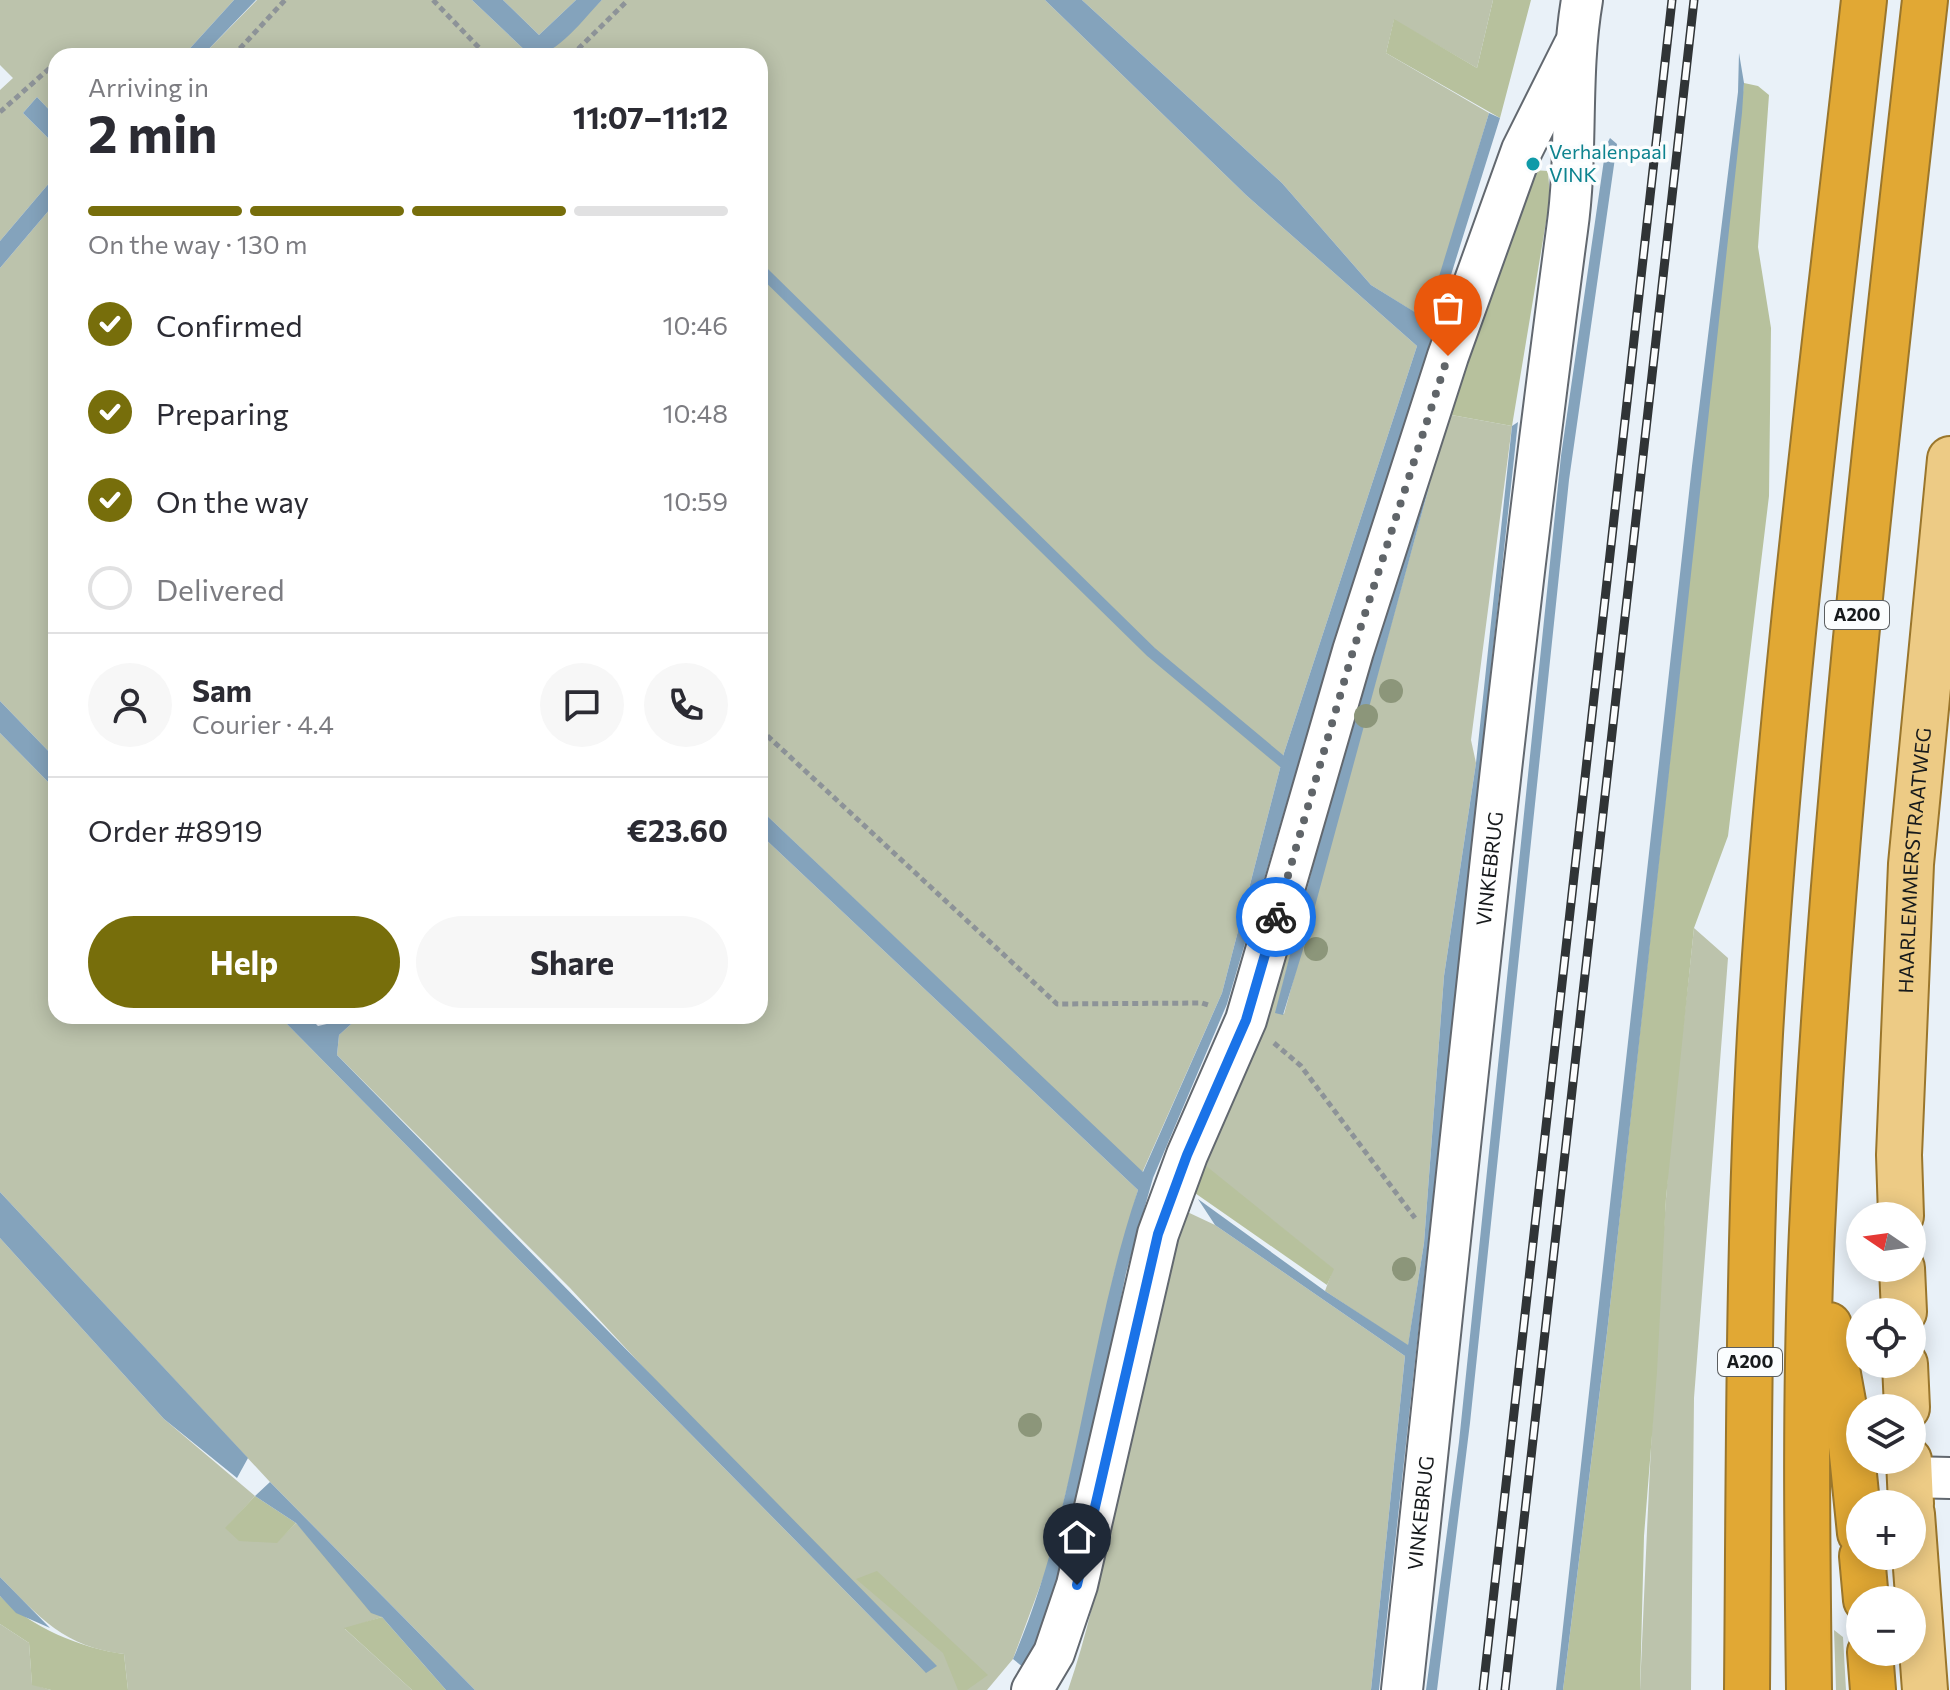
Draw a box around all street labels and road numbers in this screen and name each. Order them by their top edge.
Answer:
road number: A200 [1825,601,1889,629]
street label: HAARLEMMERSTRAATWEG [1893,727,1935,994]
street label: VINKEBRUG [1471,810,1507,927]
road number: A200 [1718,1348,1782,1376]
street label: VINKEBRUG [1402,1455,1438,1571]

